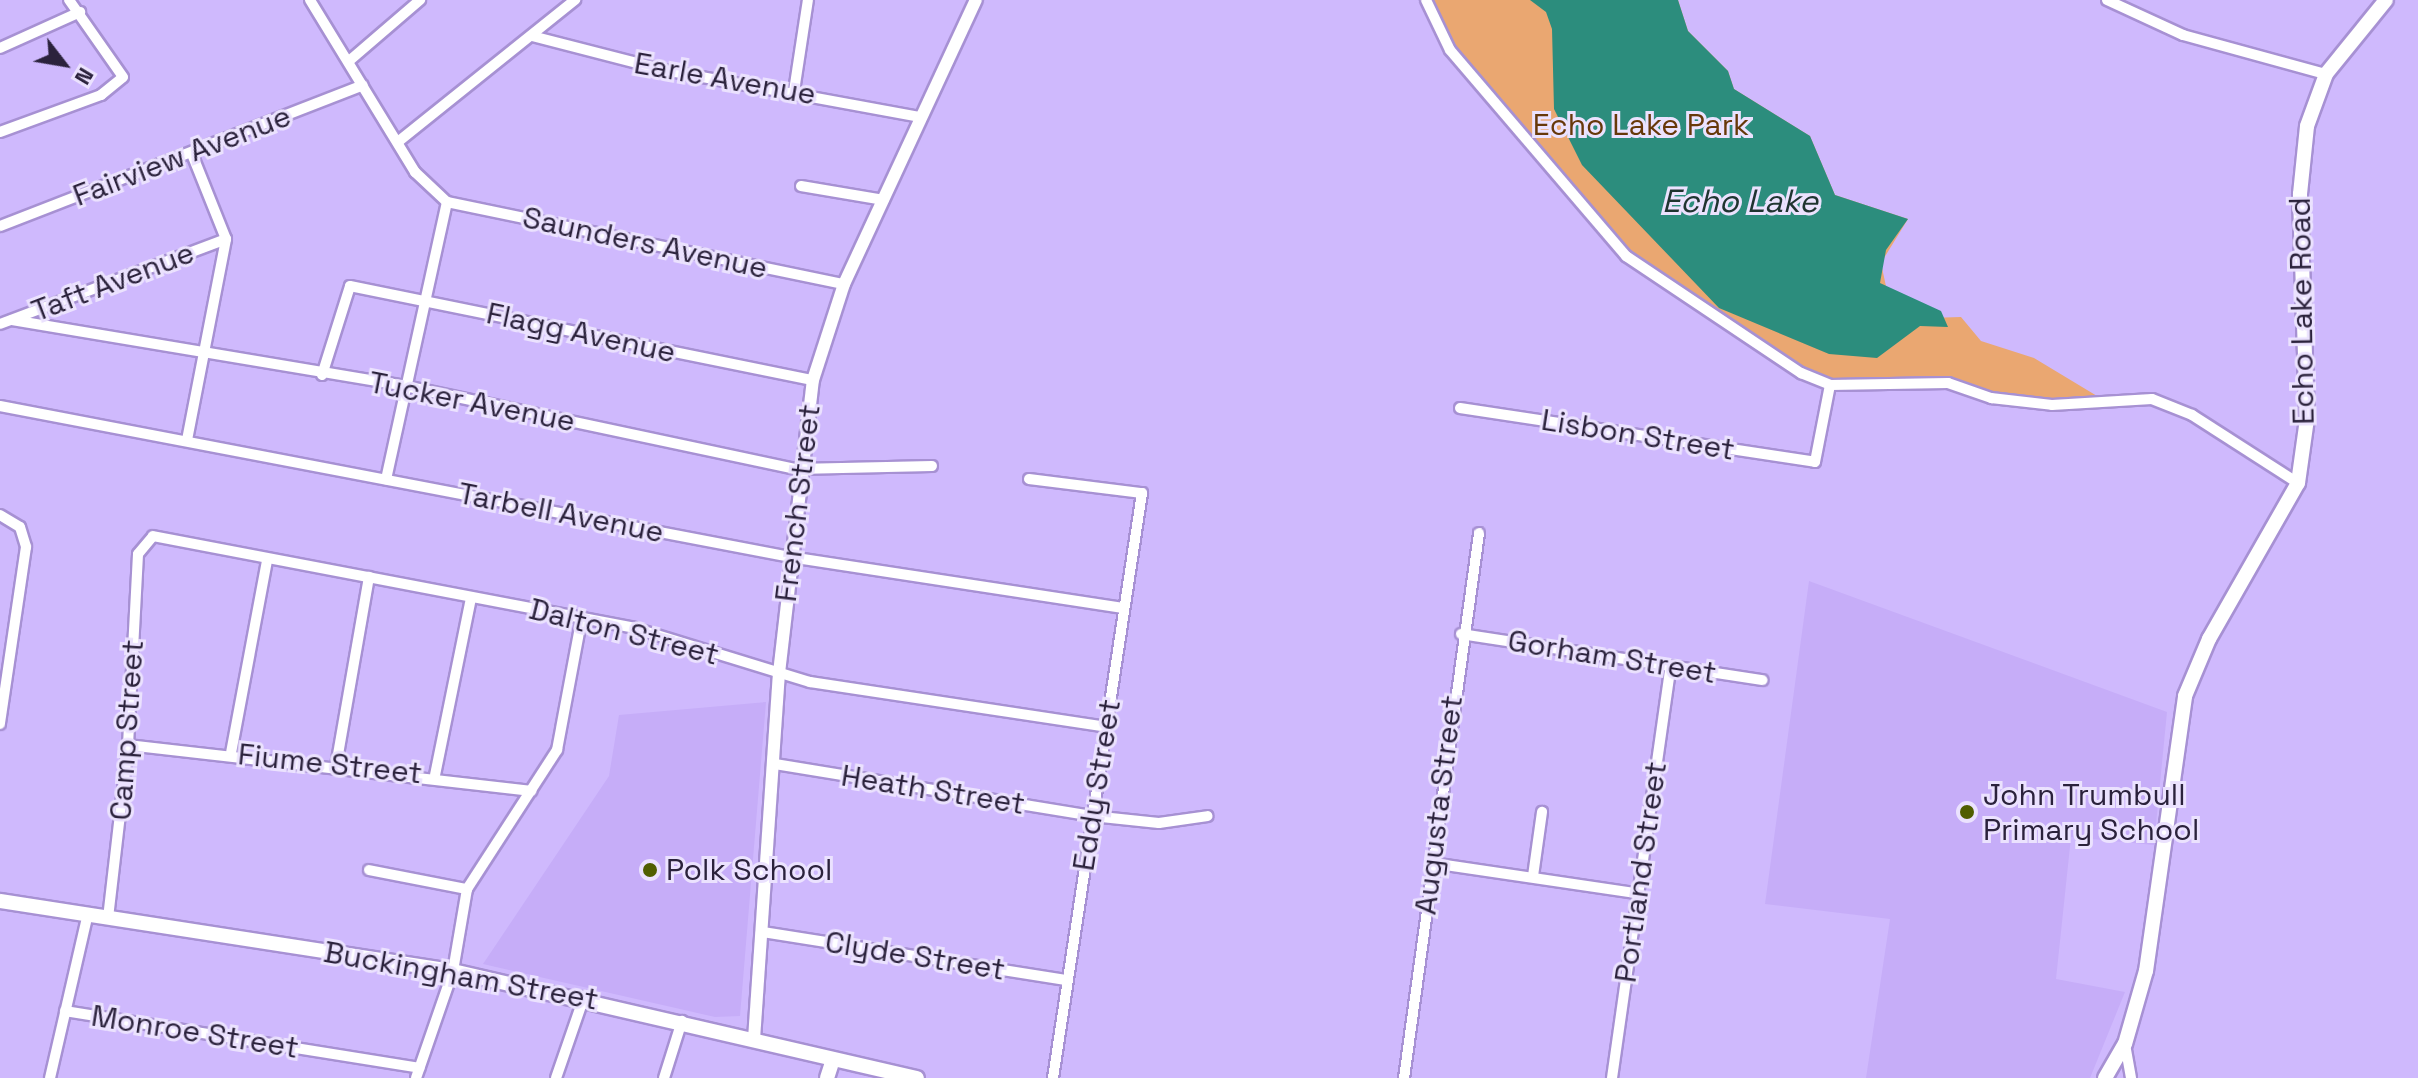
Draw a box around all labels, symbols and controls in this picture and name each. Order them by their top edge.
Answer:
north arrow [24,24,104,104]
street label: Earle Avenue [631,45,819,113]
text: N [69,63,100,90]
street label: Fairview Avenue [68,98,296,214]
park label: Echo Lake Park [1533,107,1749,143]
water label: Echo Lake [1662,182,1818,220]
street label: Echo Lake Road [2282,197,2322,425]
street label: Saunders Avenue [519,199,771,287]
street label: Taft Avenue [26,234,200,330]
street label: Flagg Avenue [483,295,679,371]
street label: Tucker Avenue [366,364,578,440]
street label: French Street [768,402,828,604]
street label: Lisbon Street [1539,402,1737,468]
street label: Tarbell Avenue [455,475,667,551]
street label: Dalton Street [525,591,723,673]
street label: Gorham Street [1505,623,1719,691]
street label: Camp Street [103,638,151,822]
street label: Augusta Street [1408,693,1470,917]
street label: Eddy Street [1066,697,1128,873]
street label: Fiume Street [236,736,424,792]
street label: Heath Street [839,758,1027,822]
street label: Portland Street [1608,759,1674,985]
place label: John Trumbull Primary School [1983,777,2199,848]
marker: John Trumbull Primary School [1958,803,1976,821]
place label: Polk School [666,852,832,888]
marker: Polk School [641,861,659,879]
street label: Clyde Street [823,924,1007,988]
street label: Buckingham Street [321,934,601,1018]
street label: Monroe Street [89,998,301,1066]

